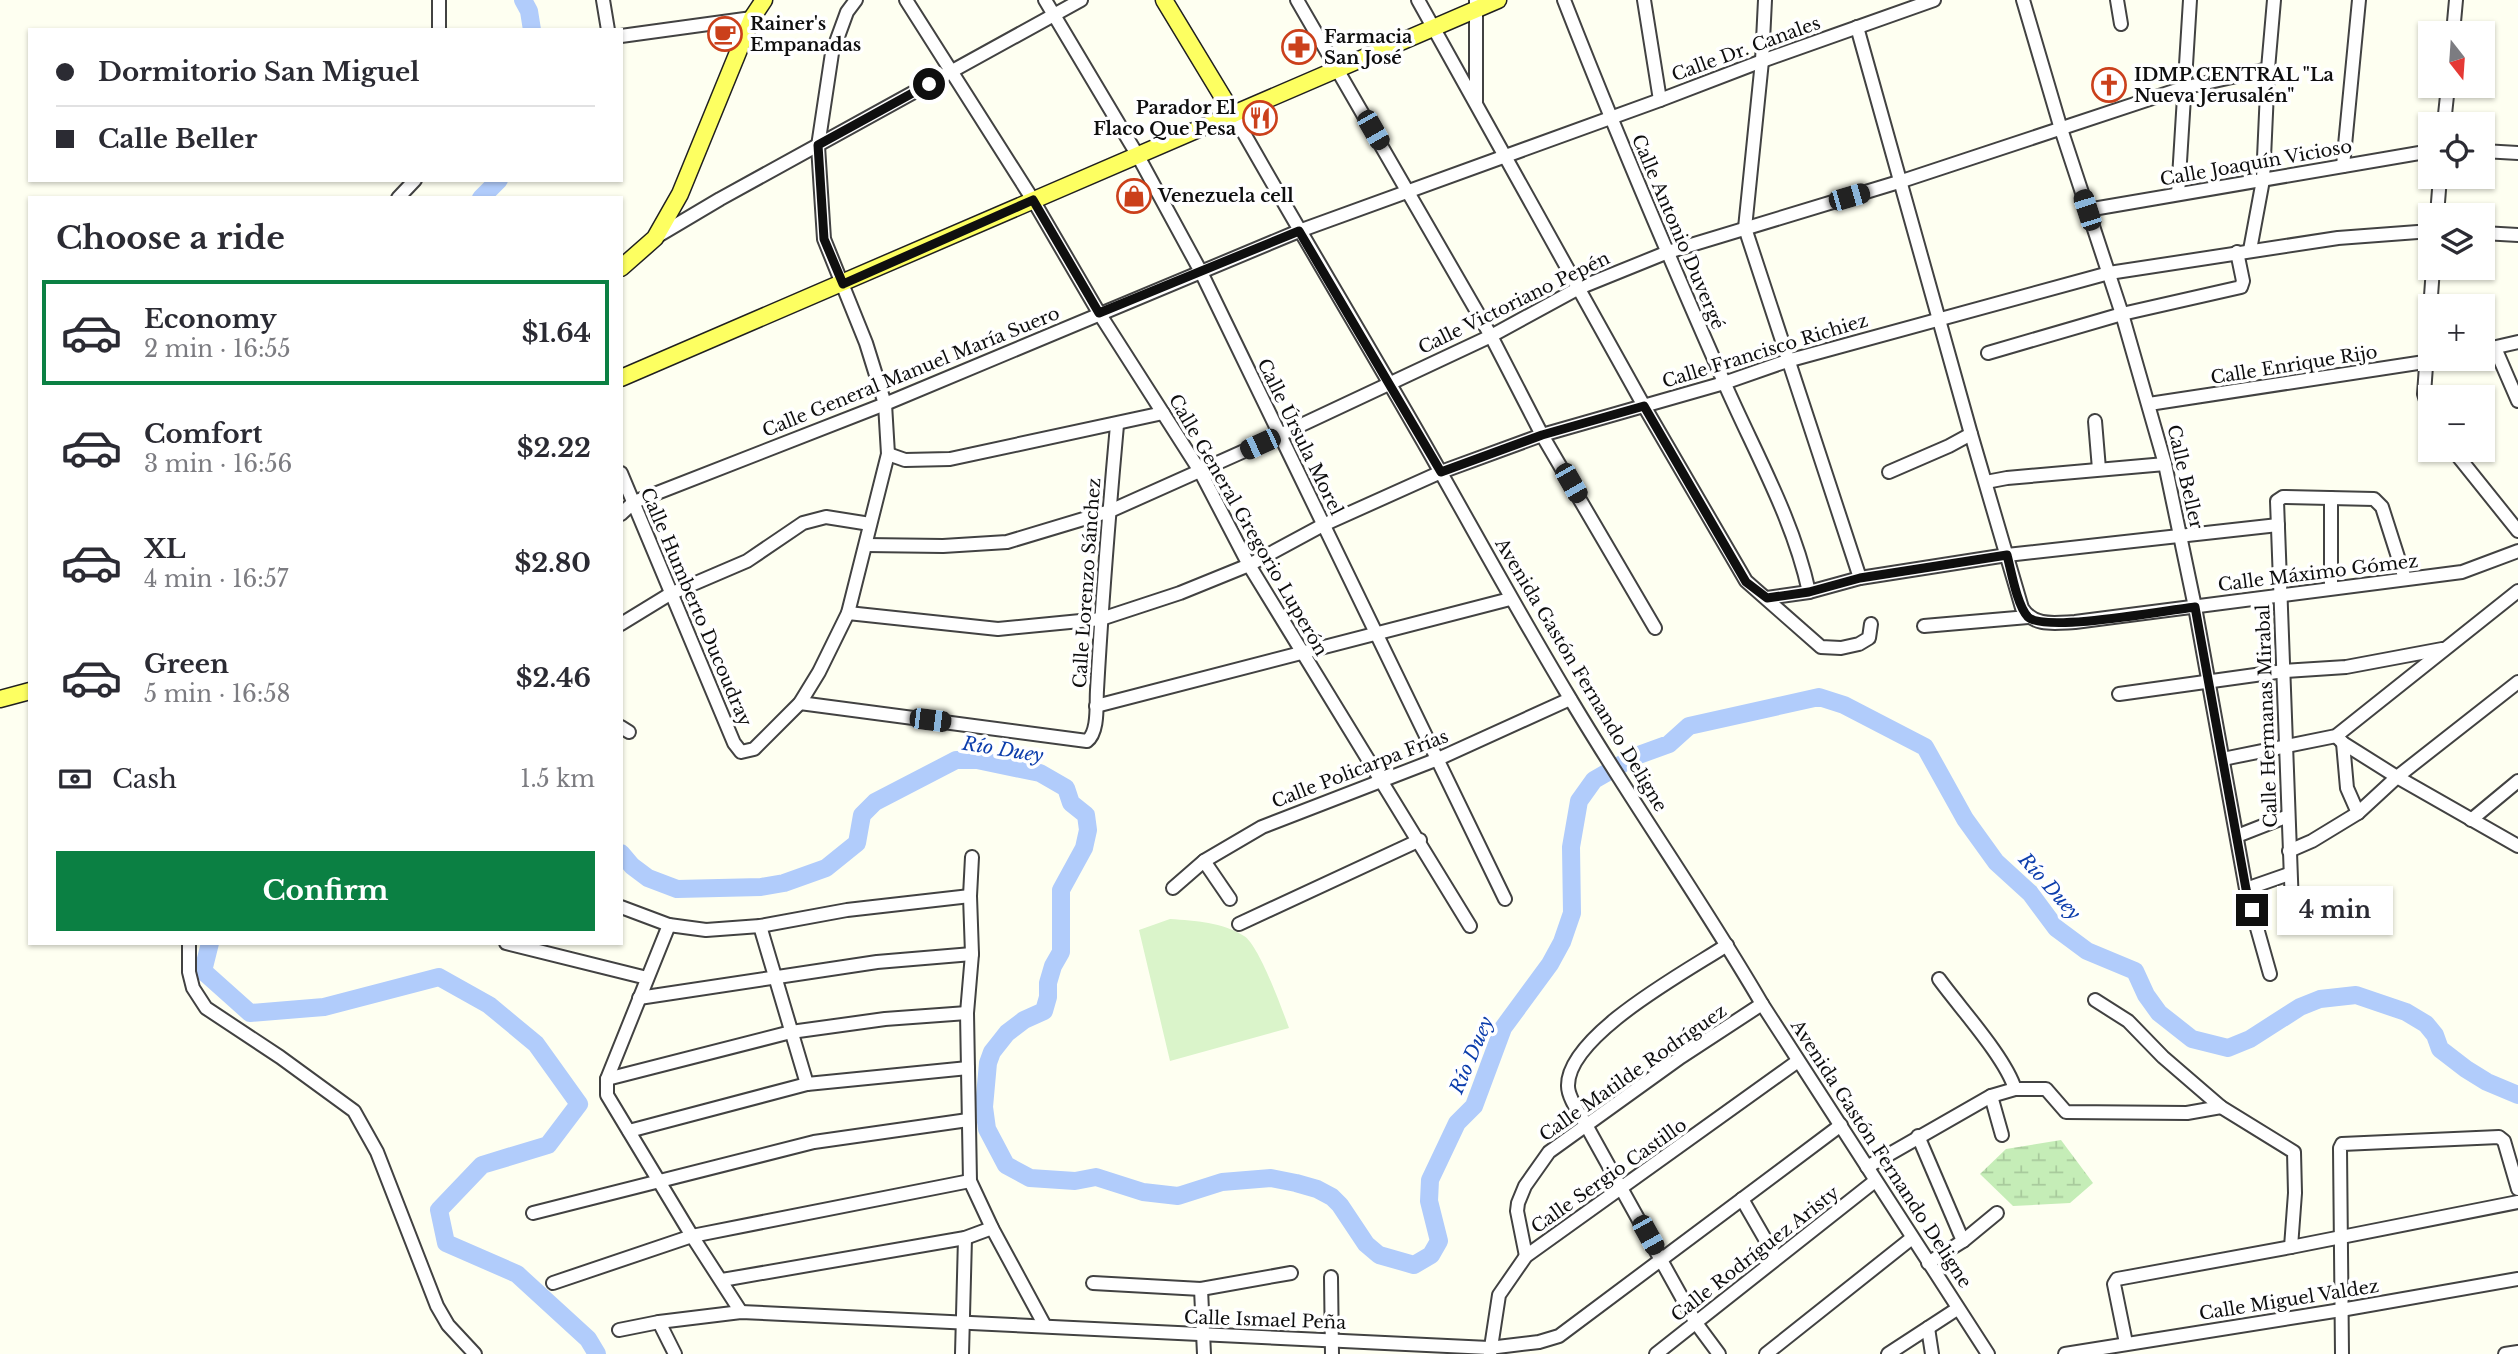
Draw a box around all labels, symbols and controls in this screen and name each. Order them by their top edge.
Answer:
street label: Calle Dr. Canales [1669,12,1823,86]
place label: Rainer's Empanadas [750,13,861,56]
cafe icon: Rainer's Empanadas [706,15,744,53]
north arrow [2418,21,2496,98]
map controls [2418,21,2495,462]
place label: Farmacia San José [1324,26,1413,69]
pharmacy icon: Farmacia San José [1280,28,1318,66]
text: Dormitorio San Miguel [98,56,420,88]
place label: IDMP CENTRAL "La Nueva Jerusalén" [2134,64,2335,107]
church icon: IDMP CENTRAL "La Nueva Jerusalén" [2090,66,2128,104]
route start [913,68,945,100]
place label: Parador El Flaco Que Pesa [1093,97,1237,140]
restaurant icon: Parador El Flaco Que Pesa [1241,99,1279,137]
car [1354,107,1393,153]
button: locate [2418,112,2495,189]
text: Calle Beller [98,123,257,155]
street label: Calle Antonio Duvergé [1627,131,1729,333]
street label: Calle Joaquín Vicioso [2158,135,2354,191]
shop icon: Venezuela cell [1115,177,1153,215]
car [1826,181,1873,213]
place label: Venezuela cell [1157,185,1294,207]
car [2071,187,2104,233]
button: layers [2418,203,2495,280]
text: Choose a ride [56,218,285,258]
street label: Calle Victoriano Pepén [1415,247,1613,359]
button: + [2418,294,2495,371]
icon: car [60,301,123,364]
street label: Calle General Manuel María Suero [759,302,1063,442]
text: Economy [144,303,277,335]
street label: Calle Francisco Richiez [1660,309,1870,393]
text: $1.64 [522,317,591,349]
text: 2 min · 16:55 [144,335,291,363]
street label: Calle Enrique Rijo [2209,341,2379,389]
street label: Calle Úrsula Morel [1253,355,1348,519]
button: − [2418,385,2495,462]
street label: Calle General Gregorio Luperón [1164,390,1332,660]
icon: car [60,416,123,479]
text: Comfort [144,418,262,450]
street label: Calle Beller [2162,423,2208,532]
car [1237,426,1284,462]
text: $2.22 [517,432,591,464]
text: 3 min · 16:56 [144,450,292,478]
car [1552,460,1591,506]
street label: Calle Lorenzo Sánchez [1069,477,1105,689]
street label: Calle Humberto Ducoudray [636,484,757,730]
icon: car [60,531,123,594]
text: XL [144,533,186,565]
street label: Avenida Gastón Fernando Deligne [1490,533,1672,816]
text: $2.80 [514,547,591,579]
street label: Calle Máximo Gómez [2217,550,2419,596]
text: 4 min · 16:57 [144,565,288,593]
street label: Calle Hermanas Mirabal [2252,604,2282,828]
icon: car [60,646,123,709]
text: Green [144,648,229,680]
text: $2.46 [516,662,591,694]
text: 5 min · 16:58 [144,680,290,708]
car [908,707,953,733]
street label: Calle Policarpa Frías [1269,725,1451,813]
water label: Río Duey [960,732,1045,767]
icon: cash [56,760,94,798]
text: Cash [112,763,177,795]
text: 1.5 km [520,765,595,793]
water label: Río Duey [2013,848,2086,925]
button: Confirm [56,851,595,931]
callout: 4 min [2276,886,2392,934]
route end [2236,894,2268,926]
text: 4 min [2299,896,2371,924]
street label: Calle Matilde Rodríguez [1535,1000,1731,1146]
water label: Río Duey [1445,1013,1498,1098]
street label: Avenida Gastón Fernando Deligne [1785,1015,1976,1292]
street label: Calle Sergio Castillo [1527,1114,1691,1238]
street label: Calle Rodríguez Aristy [1667,1181,1844,1326]
car [1629,1212,1668,1258]
street label: Calle Miguel Valdez [2198,1275,2380,1325]
street label: Calle Ismael Peña [1184,1306,1346,1334]

